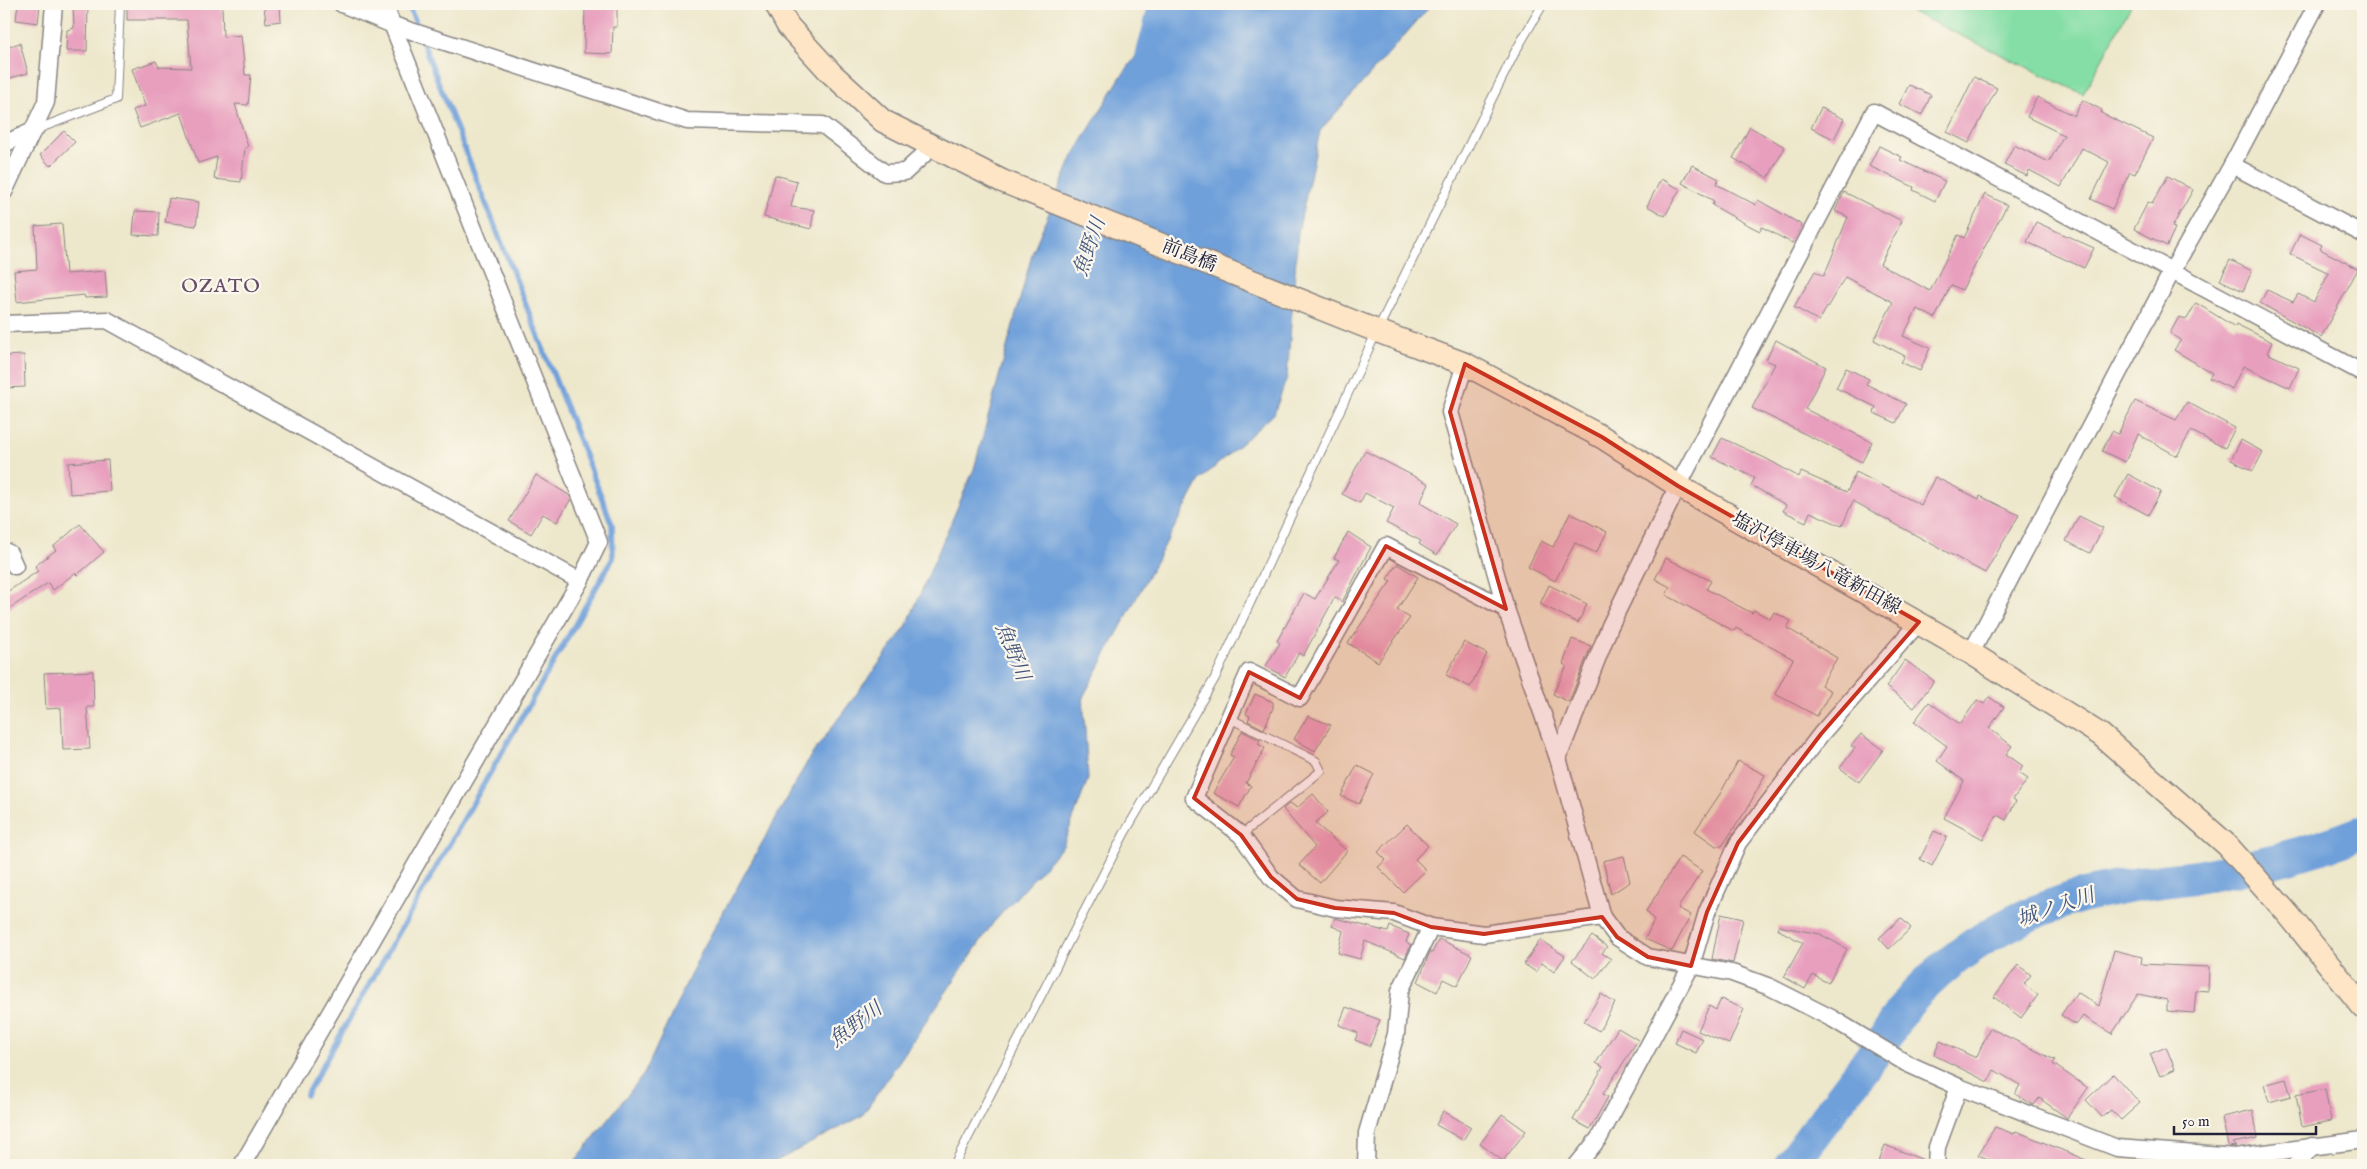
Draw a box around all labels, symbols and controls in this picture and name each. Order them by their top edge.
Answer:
water label: 魚野川 [1068,213,1112,279]
street label: 前島橋 [1158,234,1220,278]
district label: OZATO [181,274,261,299]
street label: 塩沢停車場八竜新田線 [1727,507,1905,621]
water label: 魚野川 [989,620,1036,686]
water label: 城ノ入川 [2014,883,2100,933]
water label: 魚野川 [825,996,889,1053]
scale bar [2174,1104,2317,1136]
text: 50 m [2182,1112,2210,1131]

